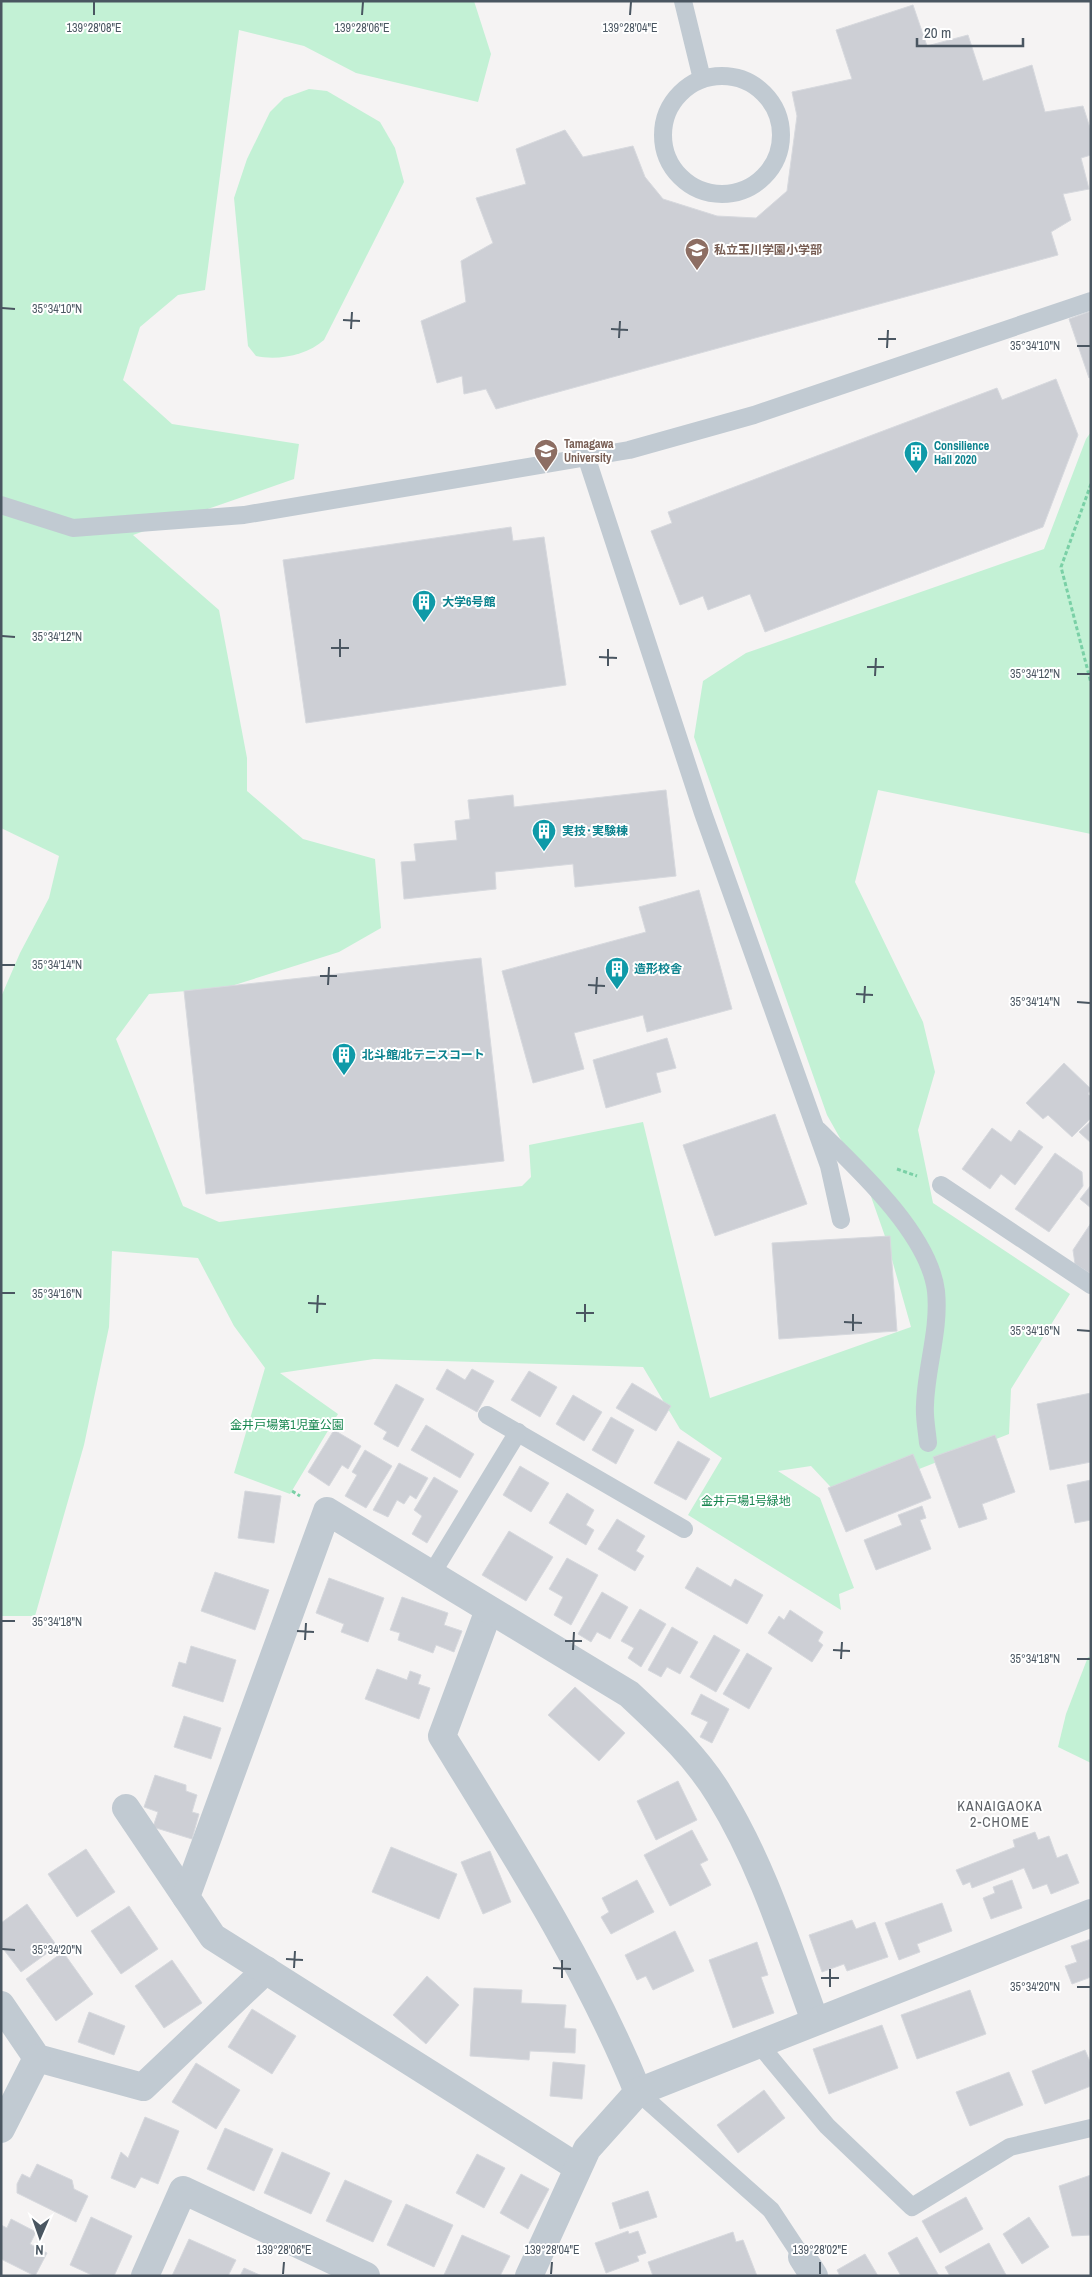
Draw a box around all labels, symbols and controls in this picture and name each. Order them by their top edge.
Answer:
scale bar [917,15,1023,47]
text: 139°28'08"E [66,20,122,36]
text: 139°28'06"E [334,20,390,36]
text: 139°28'04"E [602,20,658,36]
text: 20 m [924,22,951,43]
school or university icon: 私立玉川学園小学部 [684,237,710,271]
place label: 私立玉川学園小学部 [714,242,822,258]
text: 35°34'10"N [32,301,82,317]
text: 35°34'10"N [1010,338,1060,354]
place label: Tamagawa University [564,436,614,466]
school or university icon: Tamagawa University [533,438,559,472]
place label: Consilience Hall 2020 [934,438,990,468]
building icon: Consilience Hall 2020 [903,440,929,474]
building icon: 大学6号館 [411,589,437,623]
place label: 大学6号館 [442,594,495,610]
text: 35°34'12"N [32,629,82,645]
text: 35°34'12"N [1010,666,1060,682]
building icon: 実技･実験棟 [531,818,557,852]
place label: 実技･実験棟 [562,823,628,839]
building icon: 造形校舎 [604,956,630,990]
text: 35°34'14"N [32,957,82,973]
place label: 造形校舎 [634,961,682,977]
text: 35°34'14"N [1010,994,1060,1010]
building icon: 北斗館/北テニスコート [331,1042,357,1076]
place label: 北斗館/北テニスコート [362,1047,485,1063]
text: 35°34'16"N [32,1286,82,1302]
text: 35°34'16"N [1010,1323,1060,1339]
park label: 金井戸場第1児童公園 [230,1417,344,1433]
park label: 金井戸場1号緑地 [701,1493,791,1509]
text: 35°34'18"N [32,1614,82,1630]
text: 35°34'18"N [1010,1651,1060,1667]
district label: KANAIGAOKA 2-CHOME [957,1797,1043,1831]
text: 35°34'20"N [32,1942,82,1958]
text: 35°34'20"N [1010,1979,1060,1995]
north arrow [15,2212,65,2262]
text: N [35,2241,44,2259]
text: 139°28'06"E [256,2242,312,2258]
text: 139°28'04"E [524,2242,580,2258]
text: 139°28'02"E [792,2242,848,2258]

